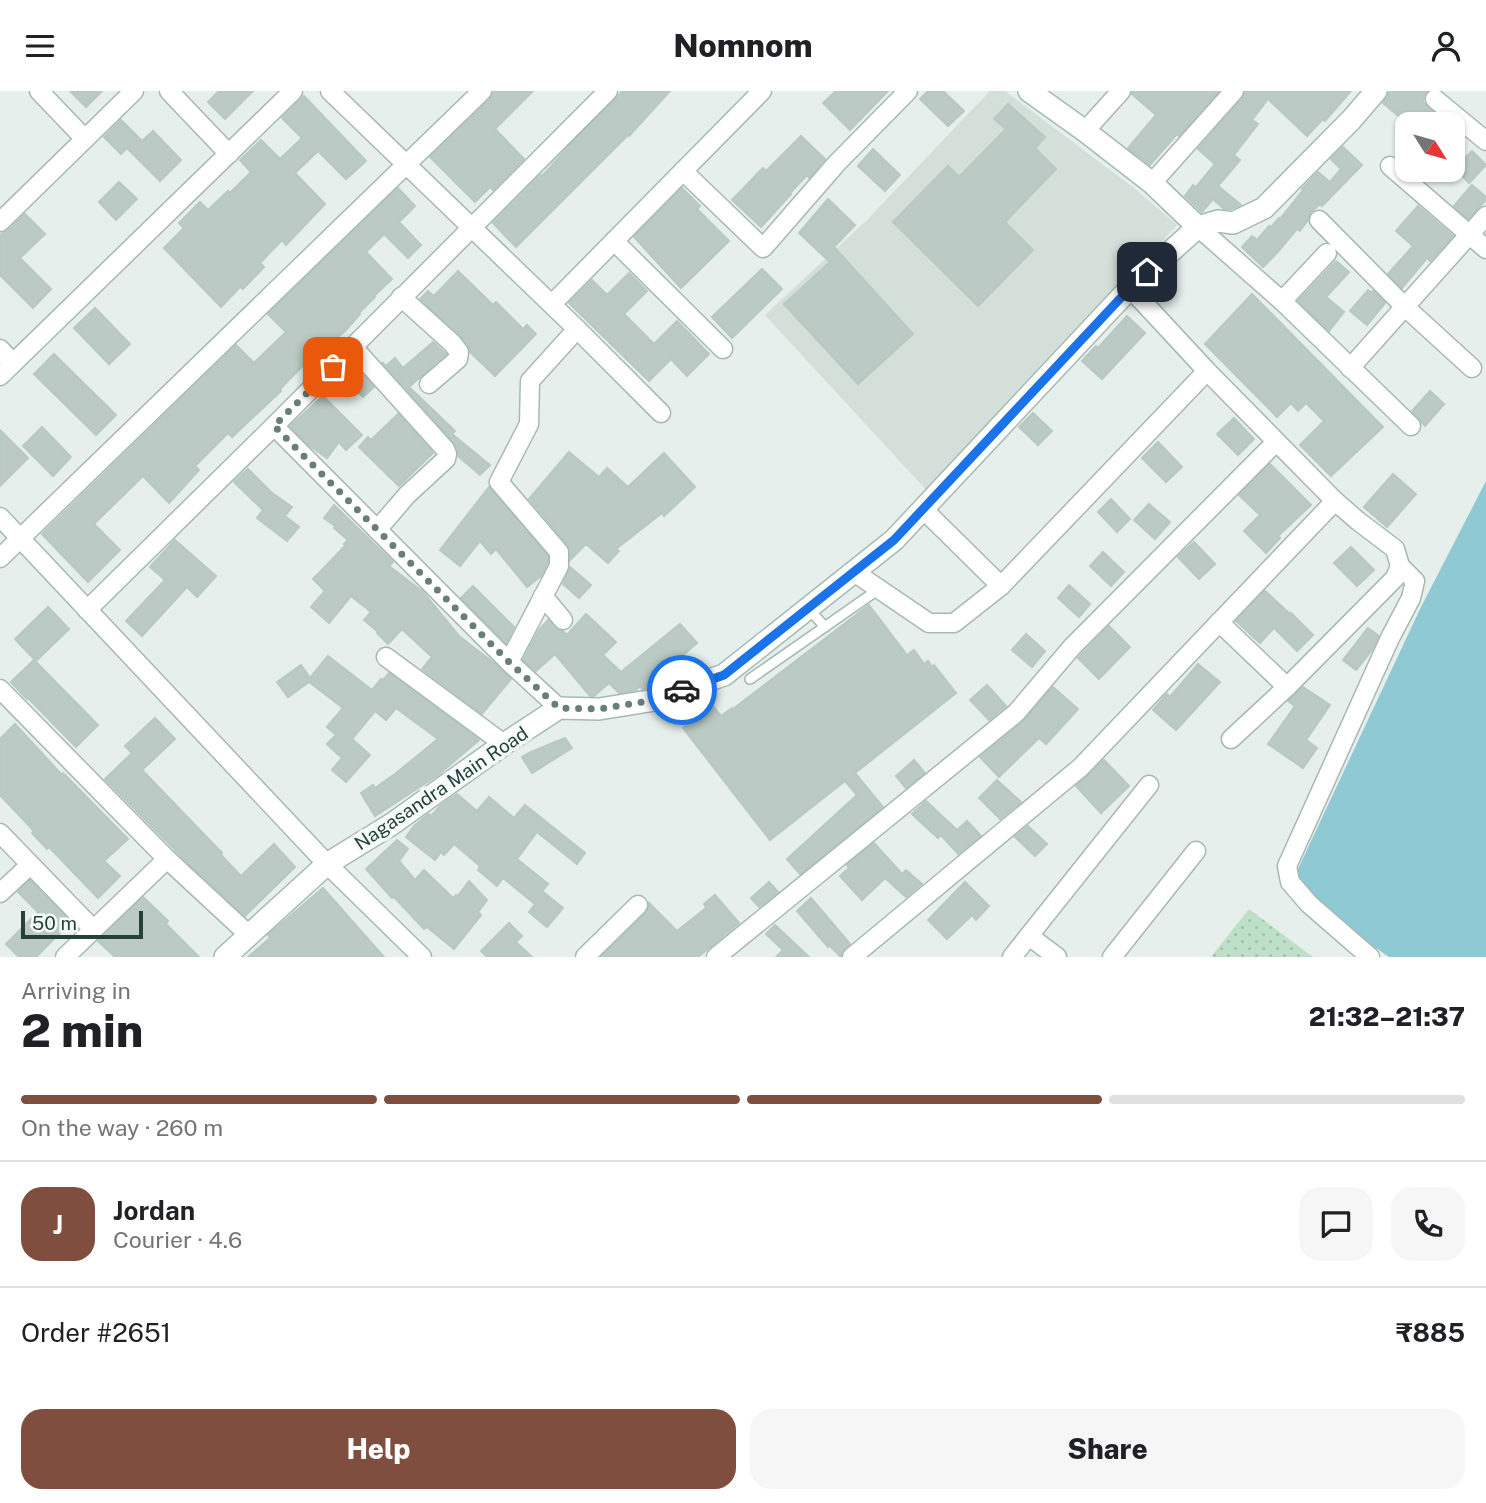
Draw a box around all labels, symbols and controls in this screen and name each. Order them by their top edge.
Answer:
icon: menu [21,27,59,65]
text: Nomnom [673,27,813,64]
icon: person [1427,27,1465,65]
north arrow [1395,112,1465,182]
map controls [1395,112,1465,182]
pin [1117,242,1177,302]
icon: home [1128,253,1166,291]
pin [303,337,363,397]
icon: bag [314,348,352,386]
courier [647,655,717,725]
icon: car [663,671,701,709]
street label: Nagasandra Main Road [350,722,532,854]
scale bar [21,908,144,940]
text: 50 m [32,912,77,934]
text: Arriving in [21,977,131,1004]
text: 21:32–21:37 [1309,1001,1465,1032]
text: 2 min [21,1003,143,1057]
text: On the way · 260 m [21,1114,223,1141]
button: chat [1299,1187,1373,1261]
button: phone [1391,1187,1465,1261]
text: Jordan [113,1195,195,1226]
text: J [53,1209,63,1240]
text: Courier · 4.6 [113,1226,242,1253]
text: Order #2651 [21,1317,171,1348]
text: ₹885 [1396,1317,1465,1348]
button: Help [21,1409,736,1489]
button: Share [750,1409,1465,1489]

